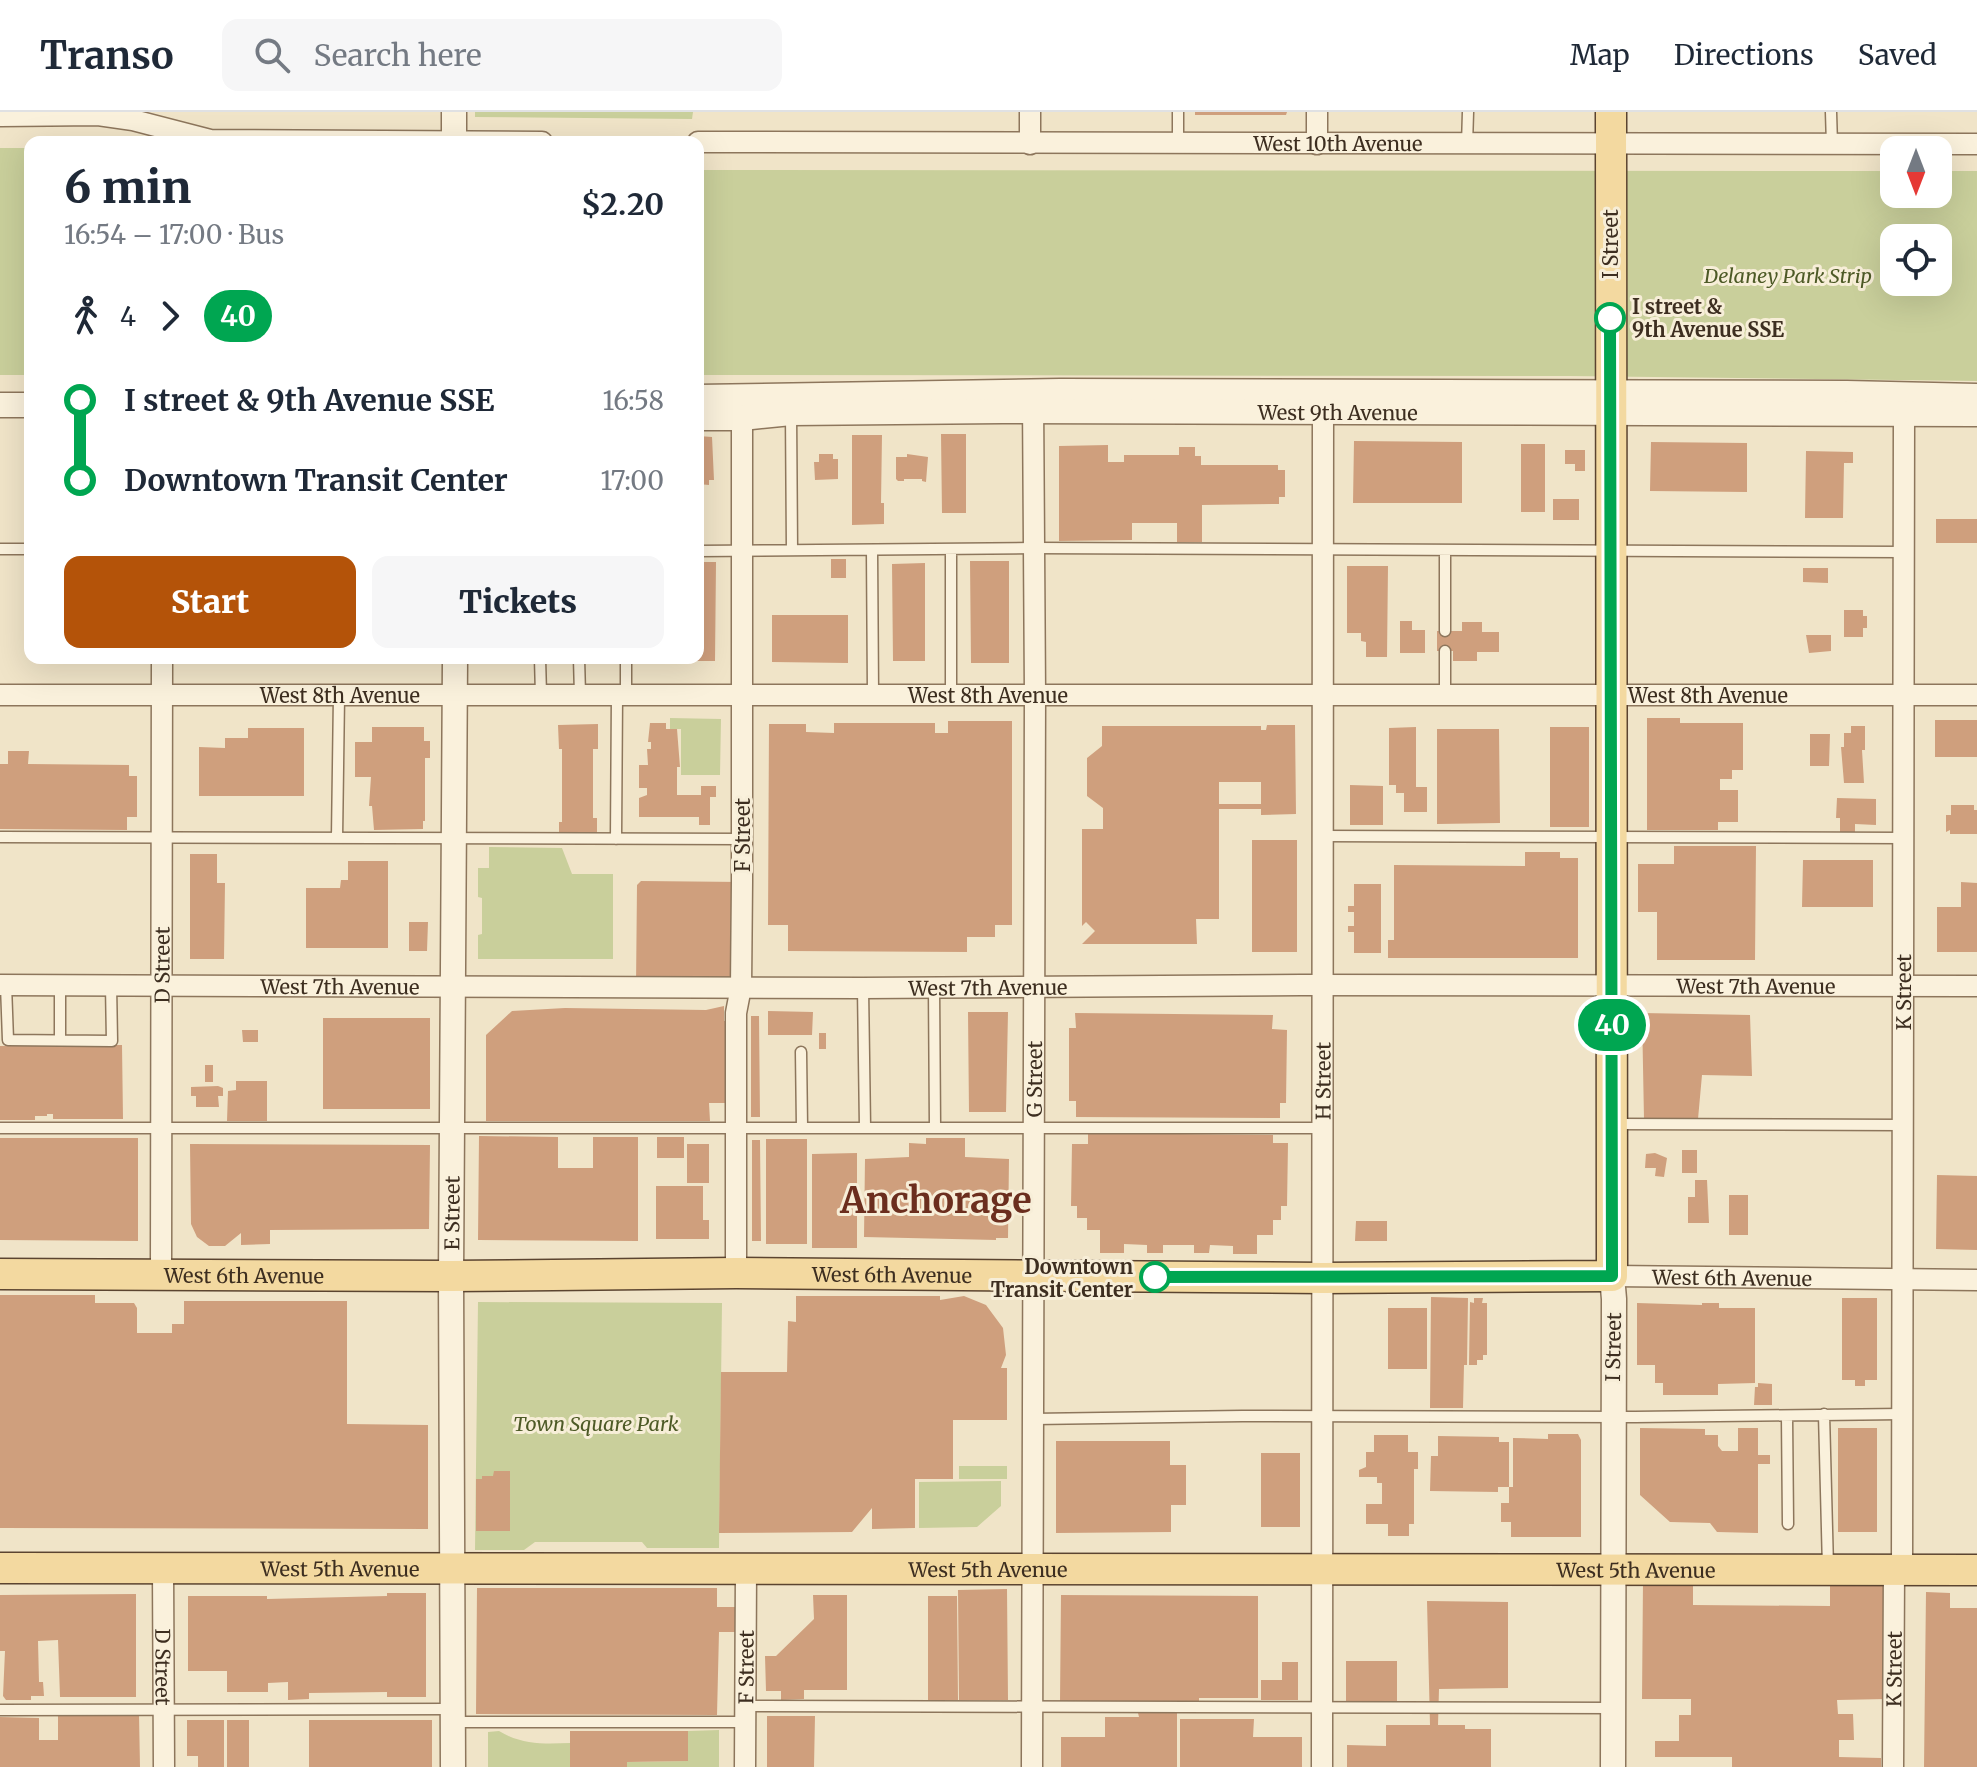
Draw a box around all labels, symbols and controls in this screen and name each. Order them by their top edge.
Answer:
search box [222,19,782,91]
text: Transo [40,32,174,79]
icon: search [250,33,294,77]
text: Search here [314,36,482,74]
text: Map [1570,37,1630,73]
text: Directions [1674,37,1814,73]
text: Saved [1858,37,1937,73]
street label: West 10th Avenue [1252,130,1423,156]
north arrow [1880,136,1952,208]
map controls [1880,136,1952,296]
text: 6 min [64,160,191,215]
text: $2.20 [581,185,664,223]
street label: I Street [1598,209,1623,279]
text: 16:54 – 17:00 · Bus [64,218,284,251]
button: locate [1880,224,1952,296]
park label: Delaney Park Strip [1703,263,1872,288]
icon: walk [64,294,108,338]
icon: forward [148,294,192,338]
place label: I street & 9th Avenue SSE [1632,294,1784,342]
text: 40 [220,298,256,334]
text: 4 [120,300,136,333]
marker: I street & 9th Avenue SSE [1595,303,1625,333]
text: I street & 9th Avenue SSE [124,381,494,419]
text: 16:58 [603,384,664,417]
street label: West 9th Avenue [1257,399,1418,425]
text: Downtown Transit Center [124,461,508,499]
text: 17:00 [600,464,664,497]
button: Start [64,556,356,648]
button: Tickets [372,556,664,648]
street label: West 8th Avenue [259,683,420,708]
street label: West 8th Avenue [907,683,1068,708]
street label: West 8th Avenue [1627,683,1788,708]
street label: F Street [730,798,755,872]
street label: D Street [149,926,174,1004]
street label: K Street [1890,954,1916,1030]
street label: West 7th Avenue [259,973,420,999]
street label: West 7th Avenue [1675,973,1836,998]
street label: West 7th Avenue [907,974,1068,1000]
line badge: 40 [1576,999,1648,1051]
text: 40 [1594,1007,1630,1043]
street label: G Street [1021,1041,1047,1117]
street label: H Street [1310,1042,1335,1120]
street label: E Street [439,1175,464,1250]
district label: Anchorage [839,1178,1032,1223]
place label: Downtown Transit Center [991,1254,1133,1302]
street label: West 6th Avenue [811,1261,972,1288]
street label: West 6th Avenue [163,1262,324,1288]
marker: Downtown Transit Center [1140,1262,1170,1292]
street label: West 6th Avenue [1651,1264,1812,1291]
street label: I Street [1600,1312,1626,1382]
park label: Town Square Park [513,1411,679,1436]
street label: West 5th Avenue [260,1556,419,1581]
street label: West 5th Avenue [908,1556,1067,1582]
street label: West 5th Avenue [1556,1557,1715,1582]
street label: D Street [151,1628,176,1706]
street label: F Street [733,1630,758,1704]
street label: K Street [1881,1631,1906,1707]

